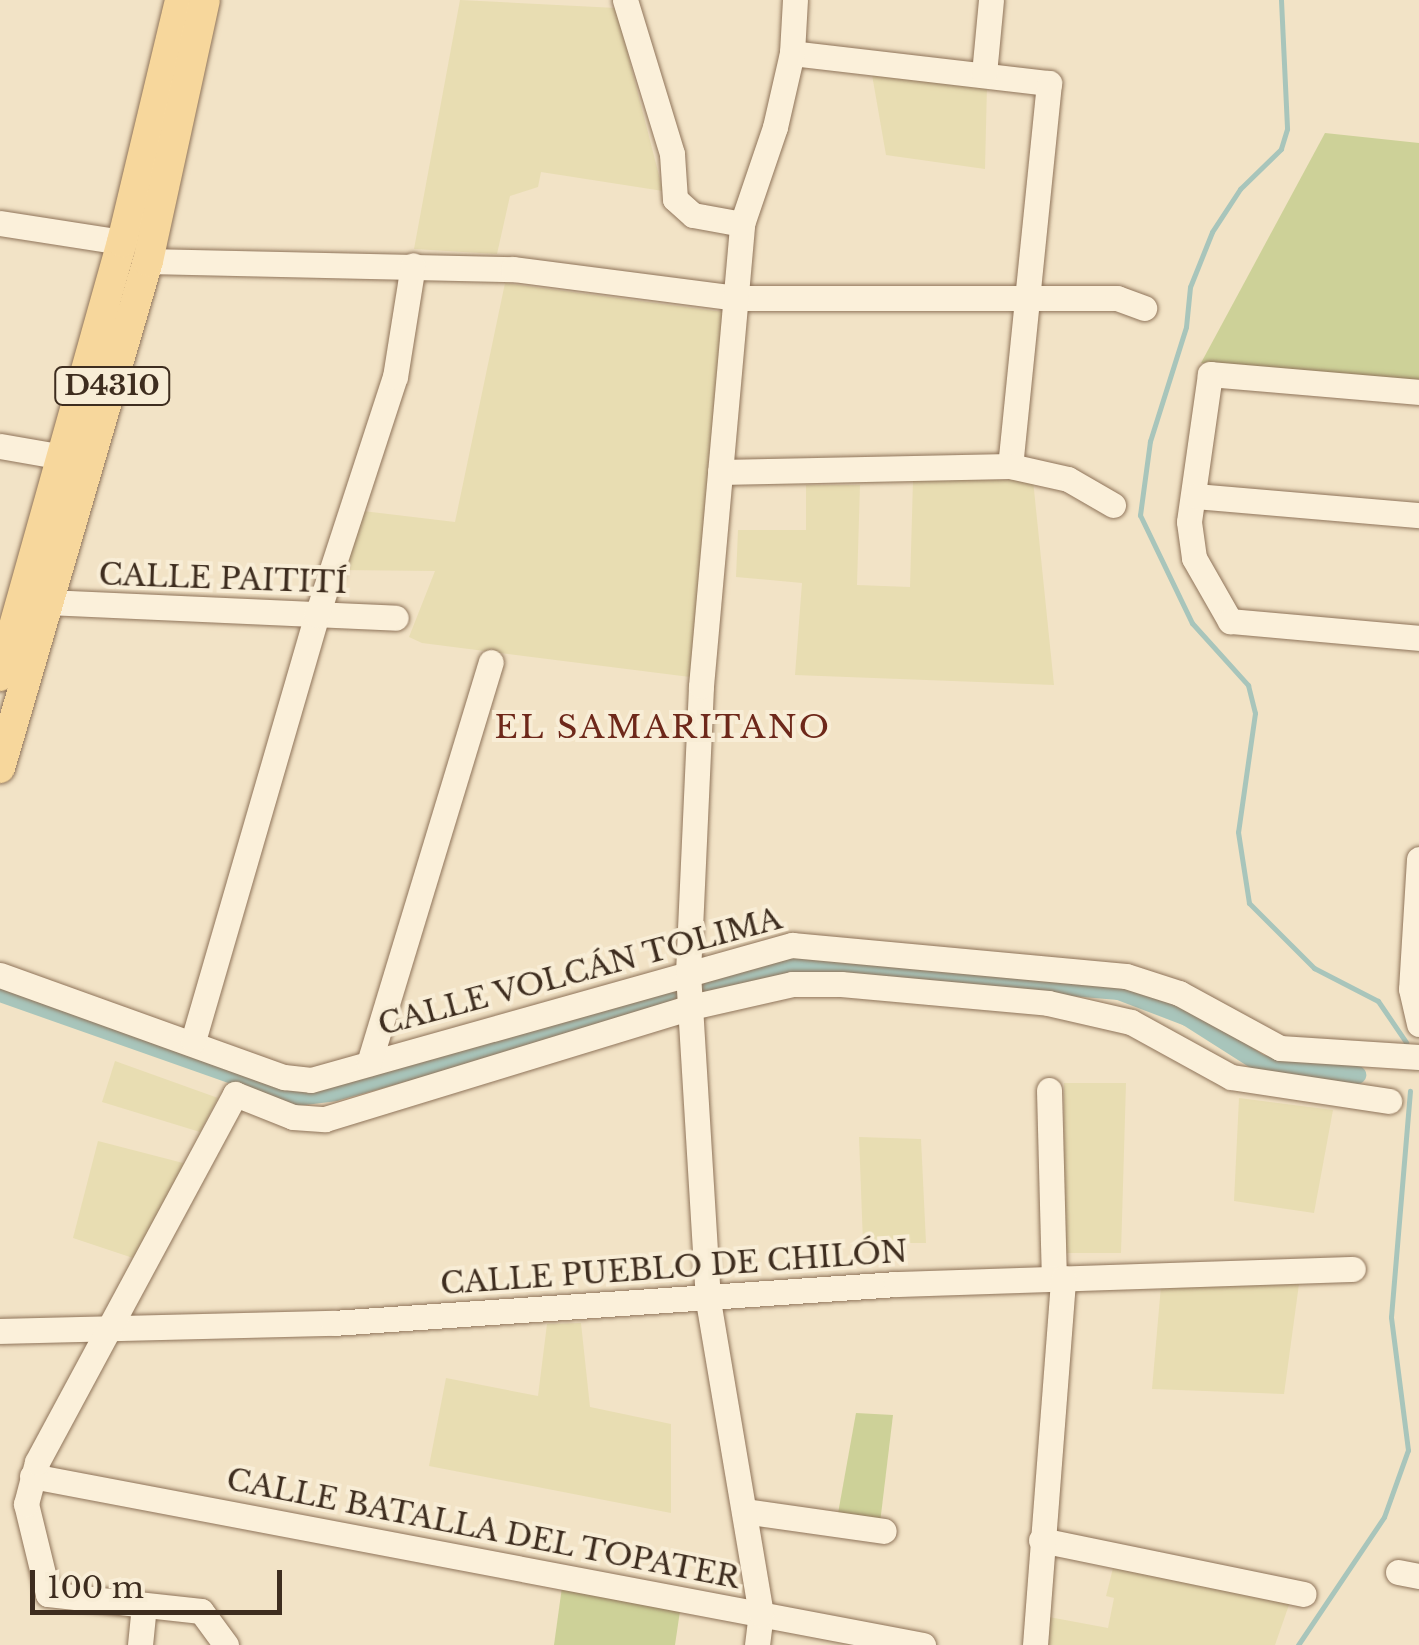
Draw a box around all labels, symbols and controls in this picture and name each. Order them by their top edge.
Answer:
road number: D4310 [52,363,172,409]
street label: CALLE PAITITÍ [98,557,348,601]
district label: EL SAMARITANO [494,708,832,746]
street label: CALLE VOLCÁN TOLIMA [373,900,787,1044]
street label: CALLE PUEBLO DE CHILÓN [439,1234,909,1302]
street label: CALLE BATALLA DEL TOPATER [222,1461,744,1597]
scale bar [35,1550,288,1612]
text: 100 m [47,1569,144,1606]

